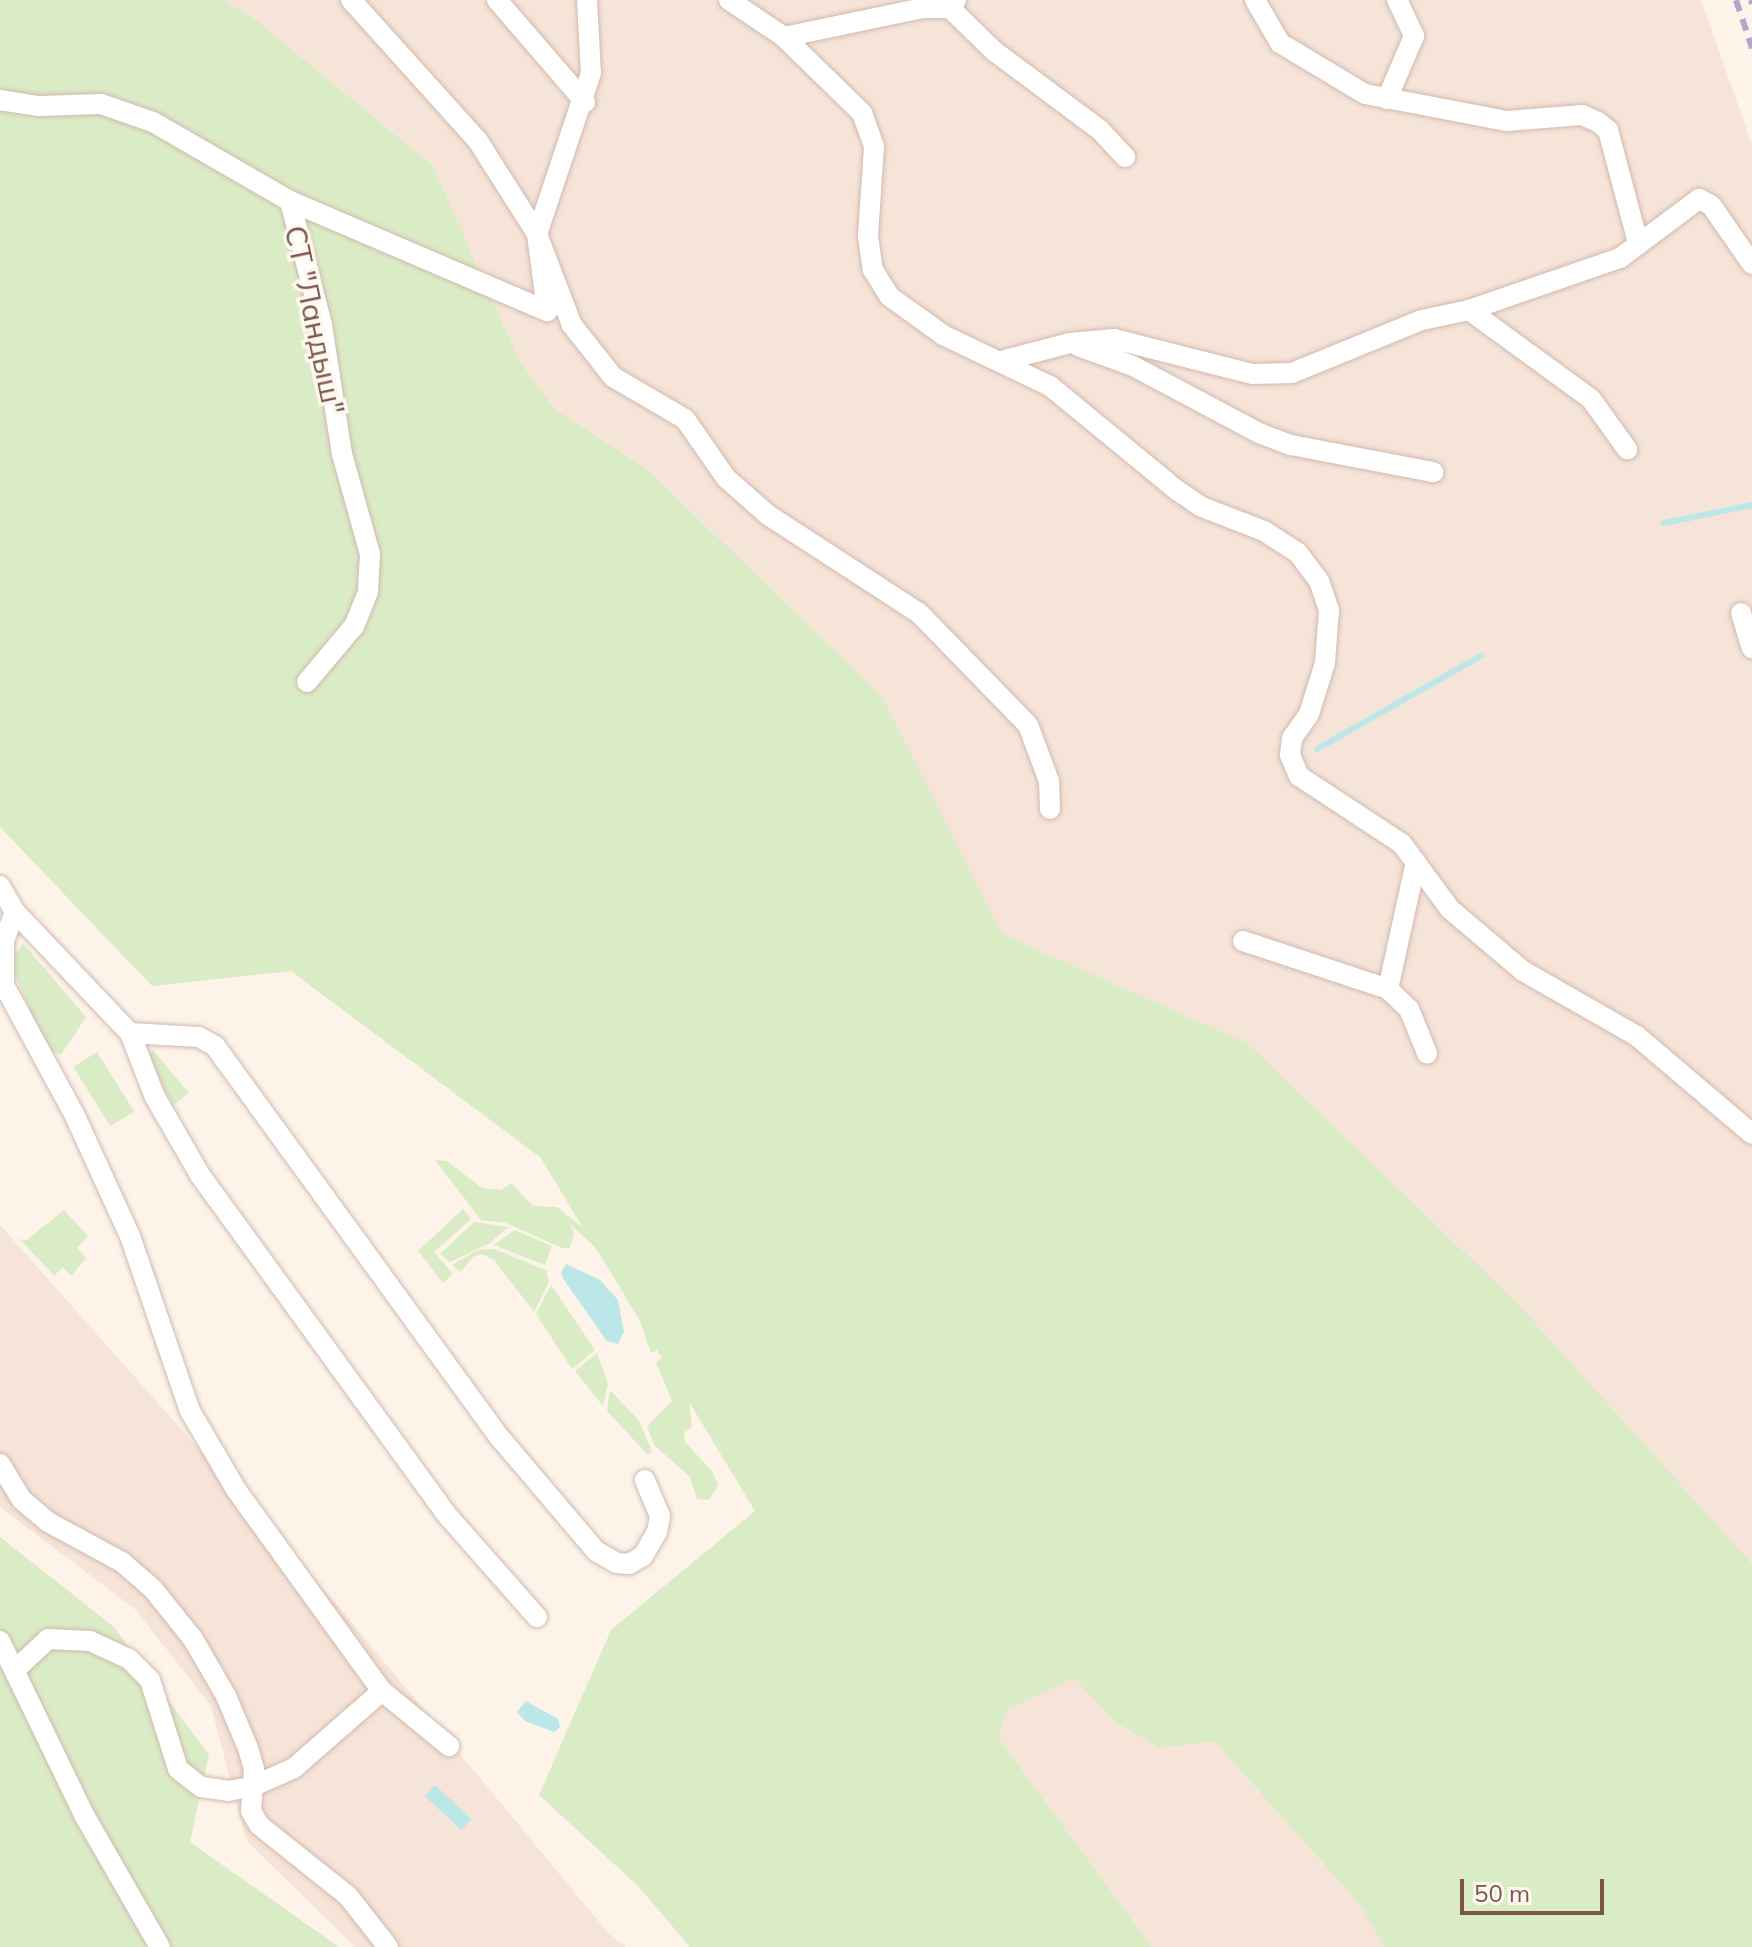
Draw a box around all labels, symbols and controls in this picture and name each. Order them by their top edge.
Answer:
street label: СТ "Ландыш" [277,222,353,418]
scale bar [1464,1863,1608,1913]
text: 50 m [1474,1878,1530,1908]

